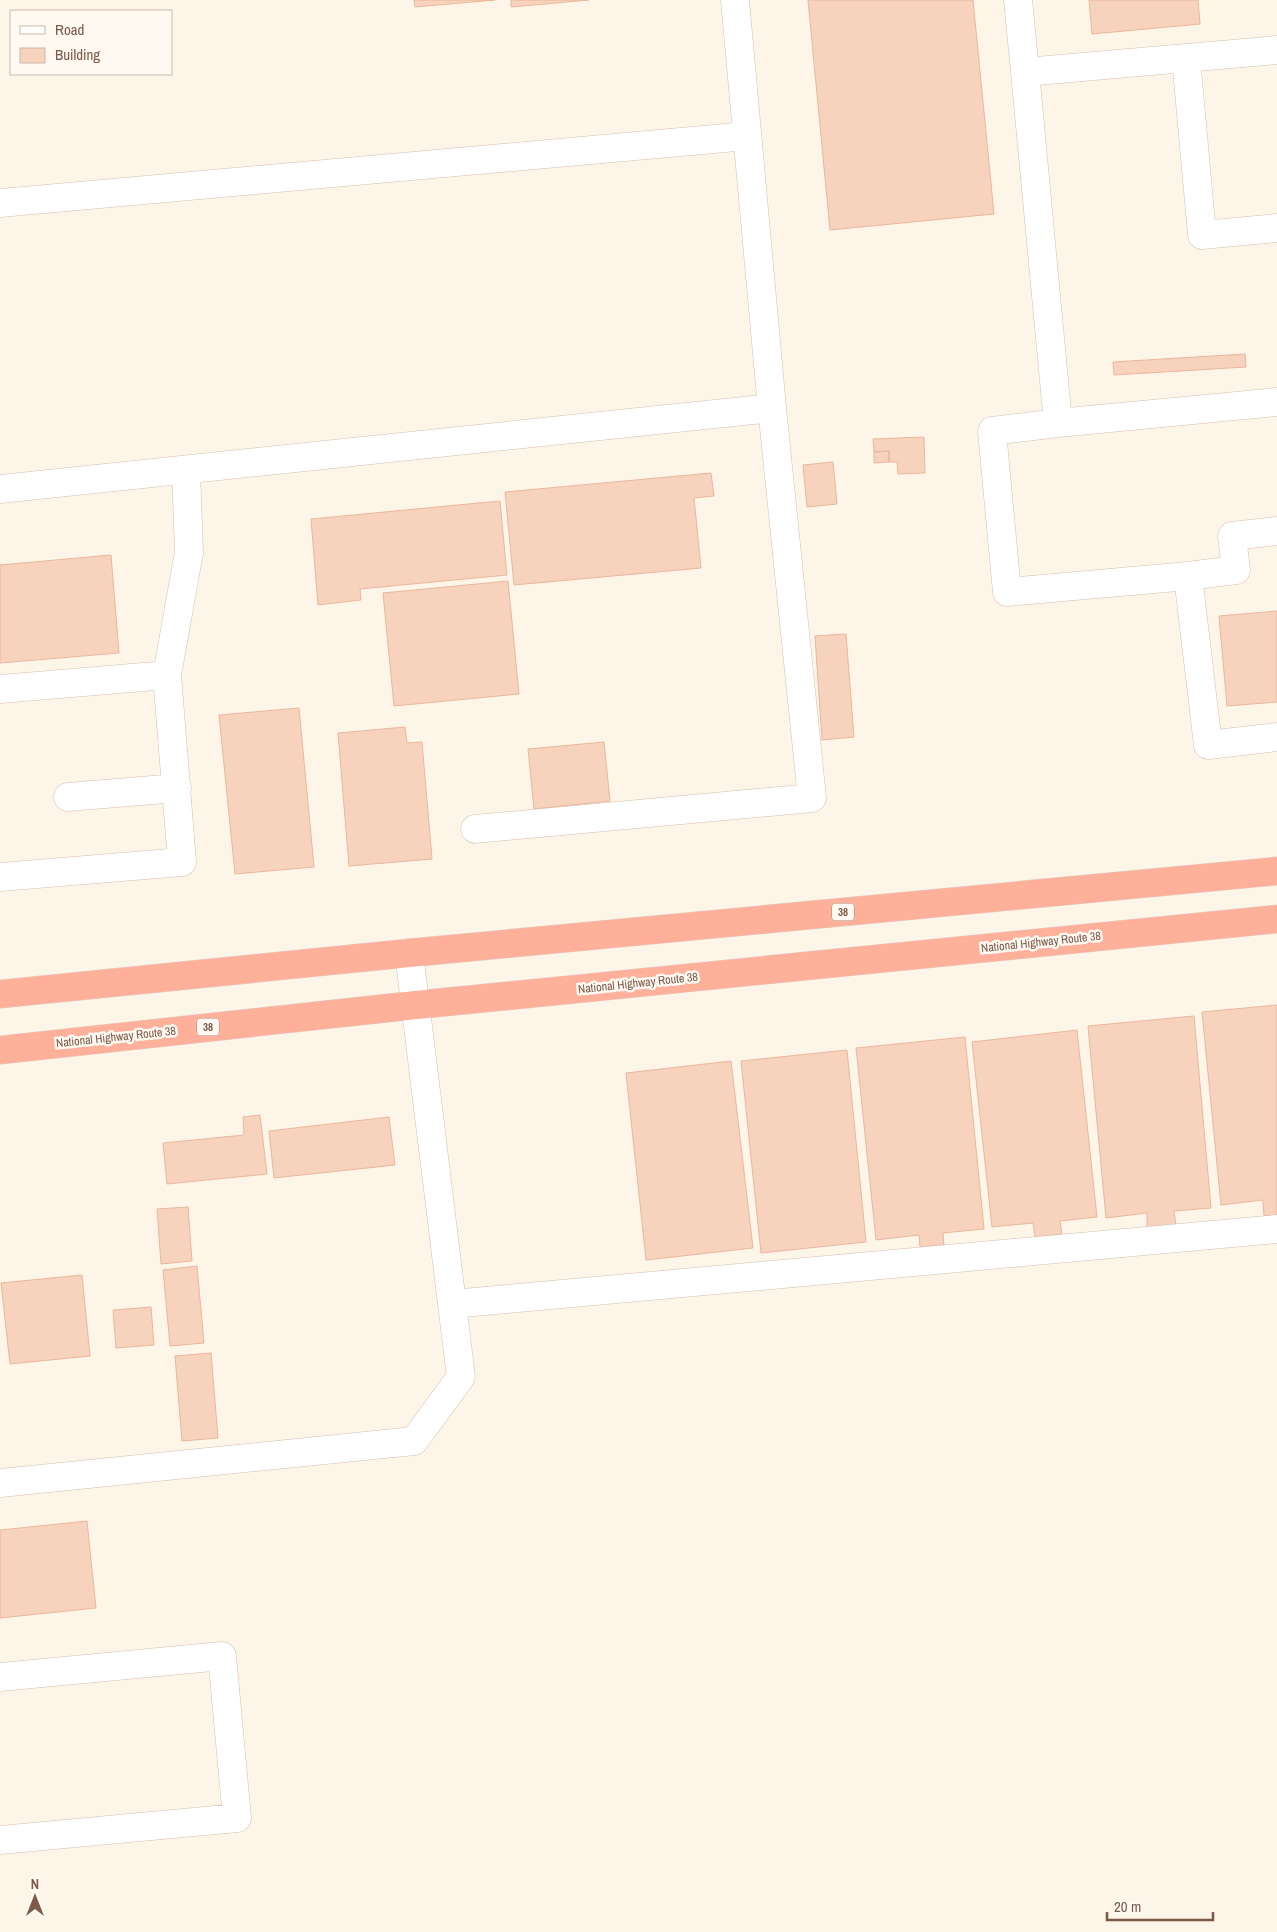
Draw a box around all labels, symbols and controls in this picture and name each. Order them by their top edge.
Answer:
legend [10,10,172,75]
text: Road [55,19,84,40]
text: Building [55,44,100,65]
road number: 38 [832,904,854,920]
street label: National Highway Route 38 [980,928,1102,956]
street label: National Highway Route 38 [577,969,699,997]
road number: 38 [197,1019,219,1036]
street label: National Highway Route 38 [55,1023,177,1051]
north arrow [10,1872,60,1922]
text: N [31,1875,39,1893]
scale bar [1107,1890,1213,1922]
text: 20 m [1114,1896,1141,1917]

